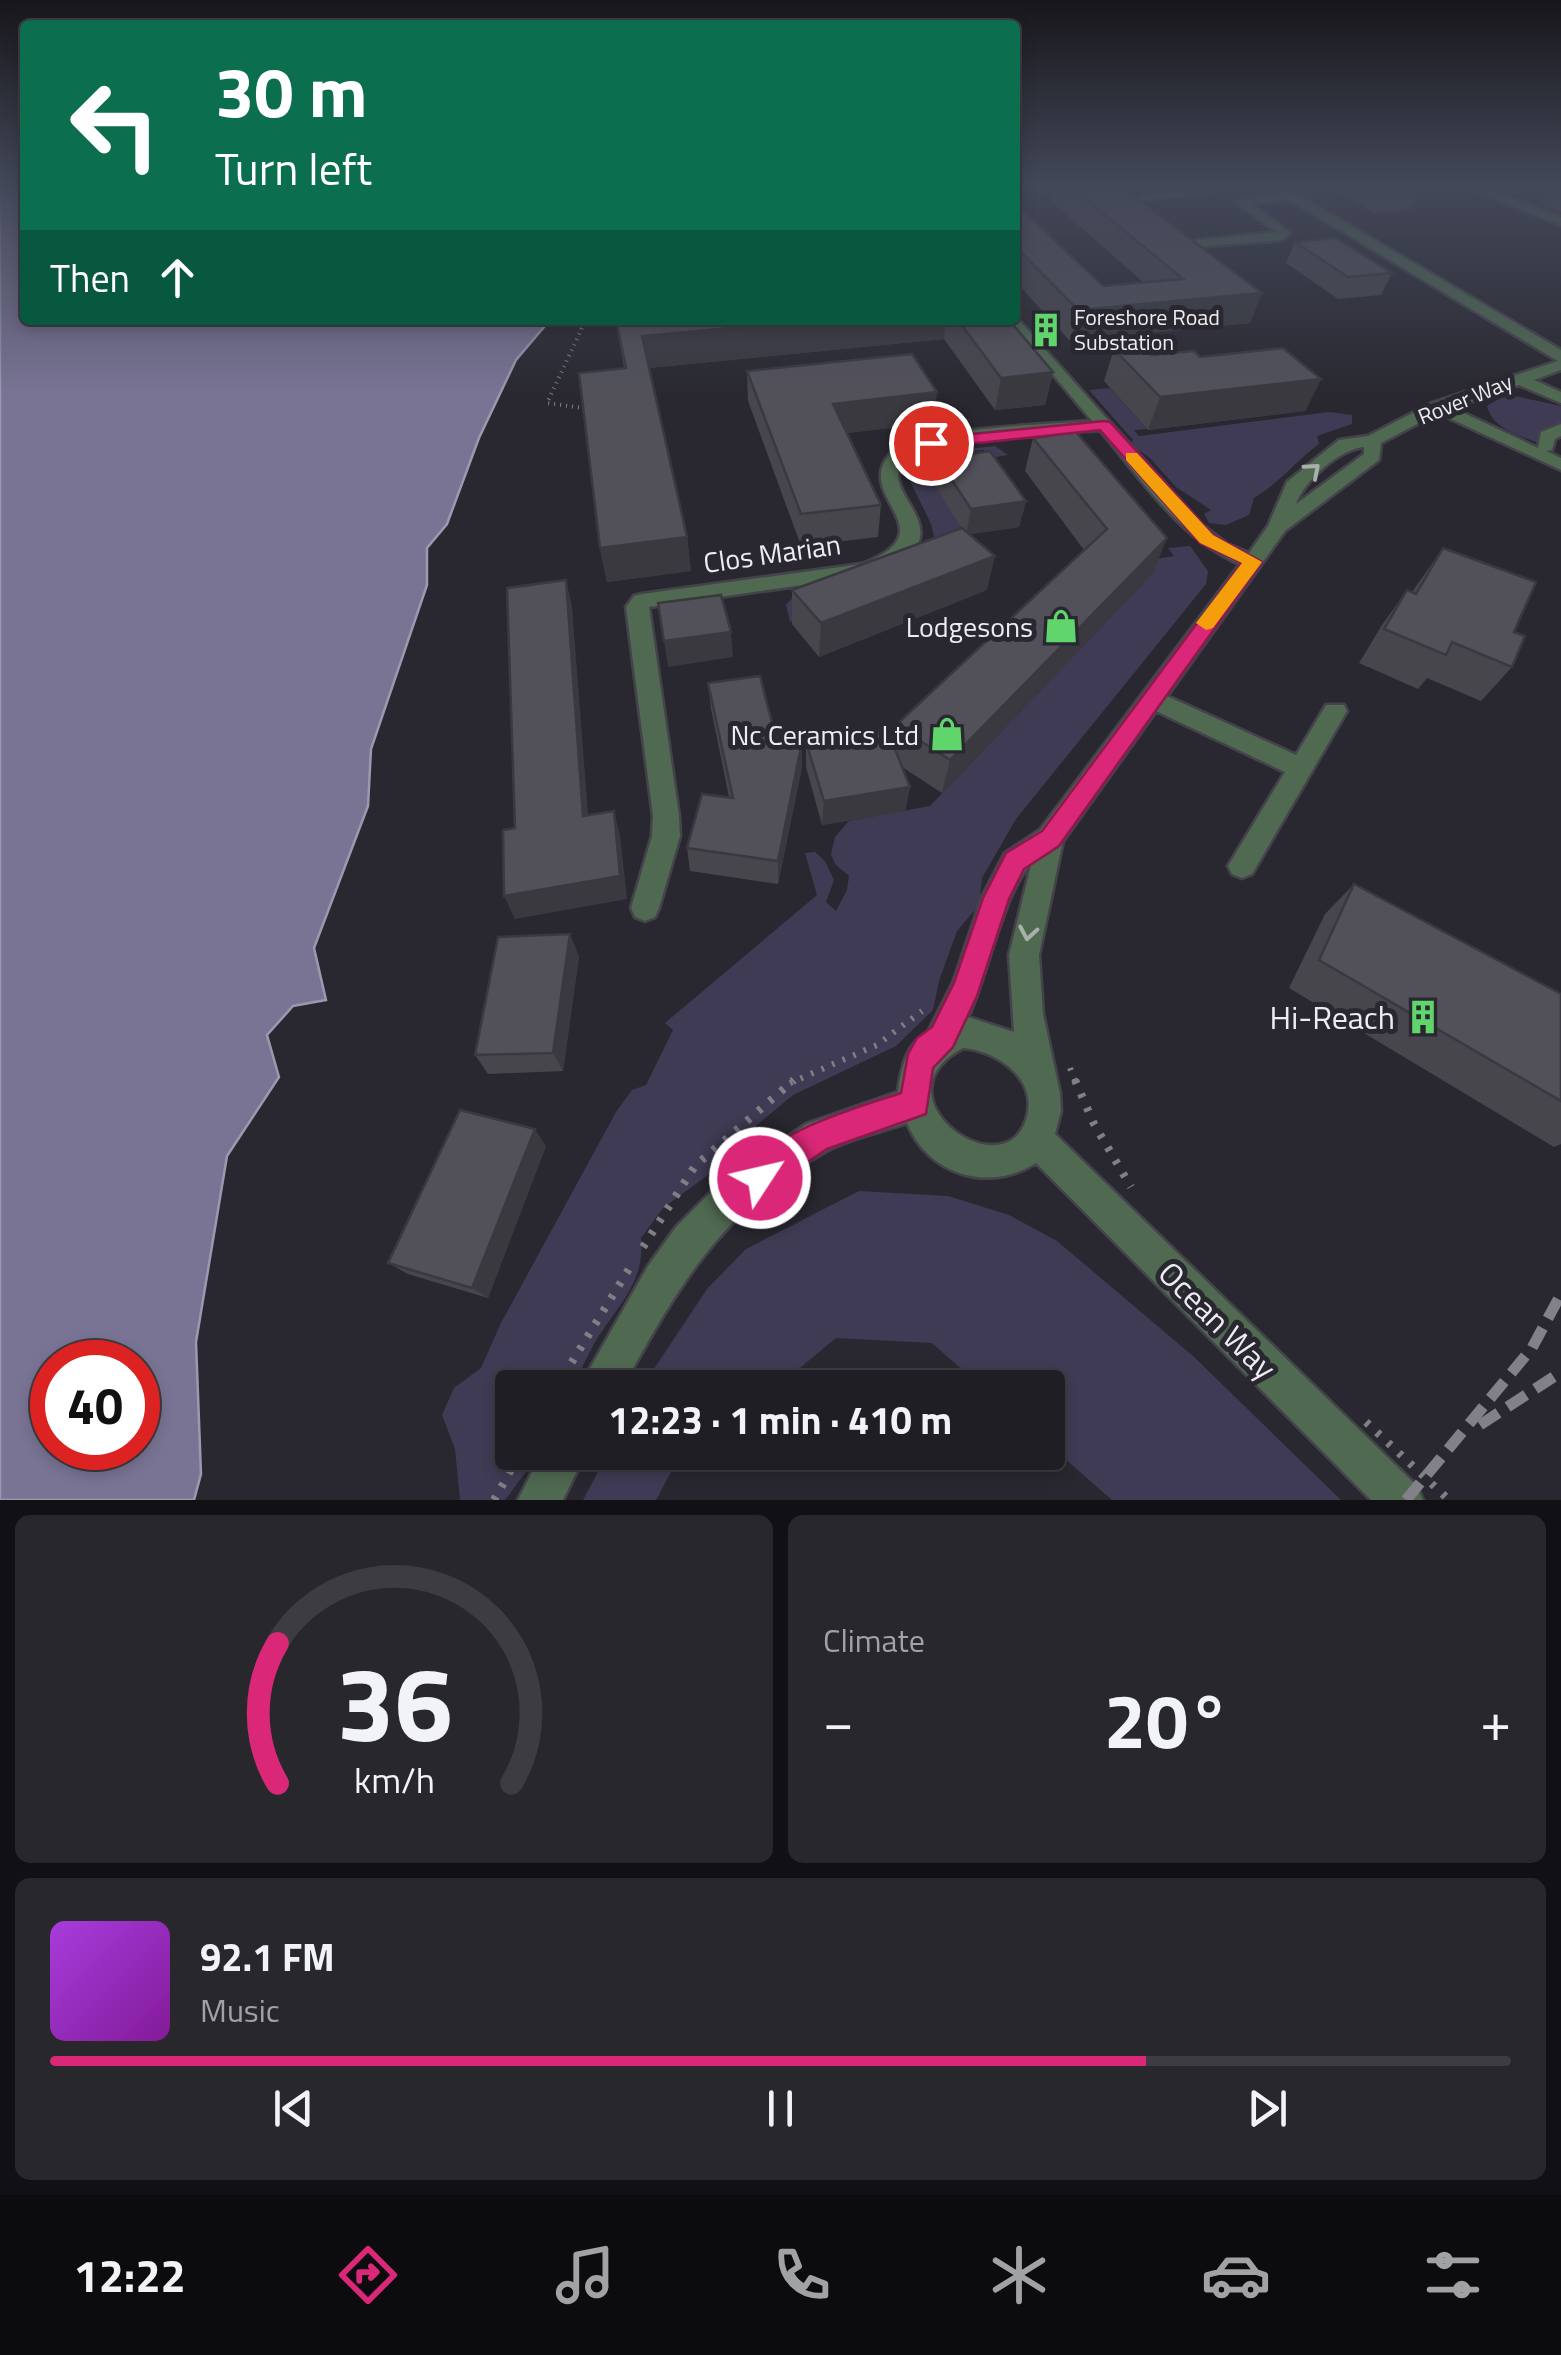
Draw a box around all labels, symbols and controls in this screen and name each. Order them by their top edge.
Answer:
text: 30 m [215,38,368,144]
icon: left [50,60,180,190]
text: Turn left [215,134,372,202]
text: Then [50,249,130,307]
icon: ahead [150,250,205,305]
place label: Foreshore Road Substation [1074,300,1220,359]
building icon: Foreshore Road Substation [1027,311,1065,349]
street label: Rover Way [1413,364,1518,433]
pin [889,401,974,486]
icon: arrive [904,416,959,471]
one-way arrow [1301,463,1320,481]
street label: Clos Marian [701,522,843,584]
place label: Lodgesons [906,605,1033,648]
shop icon: Lodgesons [1042,607,1080,645]
place label: Nc Ceramics Ltd [731,713,919,756]
shop icon: Nc Ceramics Ltd [928,715,966,753]
one-way arrow [1018,924,1039,941]
place label: Hi-Reach [1270,993,1395,1041]
building icon: Hi-Reach [1404,998,1442,1036]
position arrow [708,1126,812,1230]
street label: Ocean Way [1148,1250,1288,1390]
speed limit sign: 40 [30,1340,160,1470]
text: 12:23 · 1 min · 410 m [608,1391,952,1449]
text: Climate [823,1616,925,1664]
text: 36 [336,1623,452,1781]
text: 20° [1104,1663,1230,1777]
text: − [823,1679,854,1762]
text: + [1480,1679,1511,1762]
text: km/h [354,1752,434,1807]
text: 92.1 FM [200,1928,335,1986]
text: Music [200,1986,280,2034]
icon: previous [266,2081,321,2136]
icon: pause [753,2081,808,2136]
icon: next [1240,2081,1295,2136]
icon: directions [333,2240,403,2310]
icon: music [550,2240,620,2310]
icon: phone [767,2240,837,2310]
icon: climate [984,2240,1054,2310]
icon: car [1201,2240,1271,2310]
icon: filters [1418,2240,1488,2310]
text: 12:22 [73,2241,186,2309]

